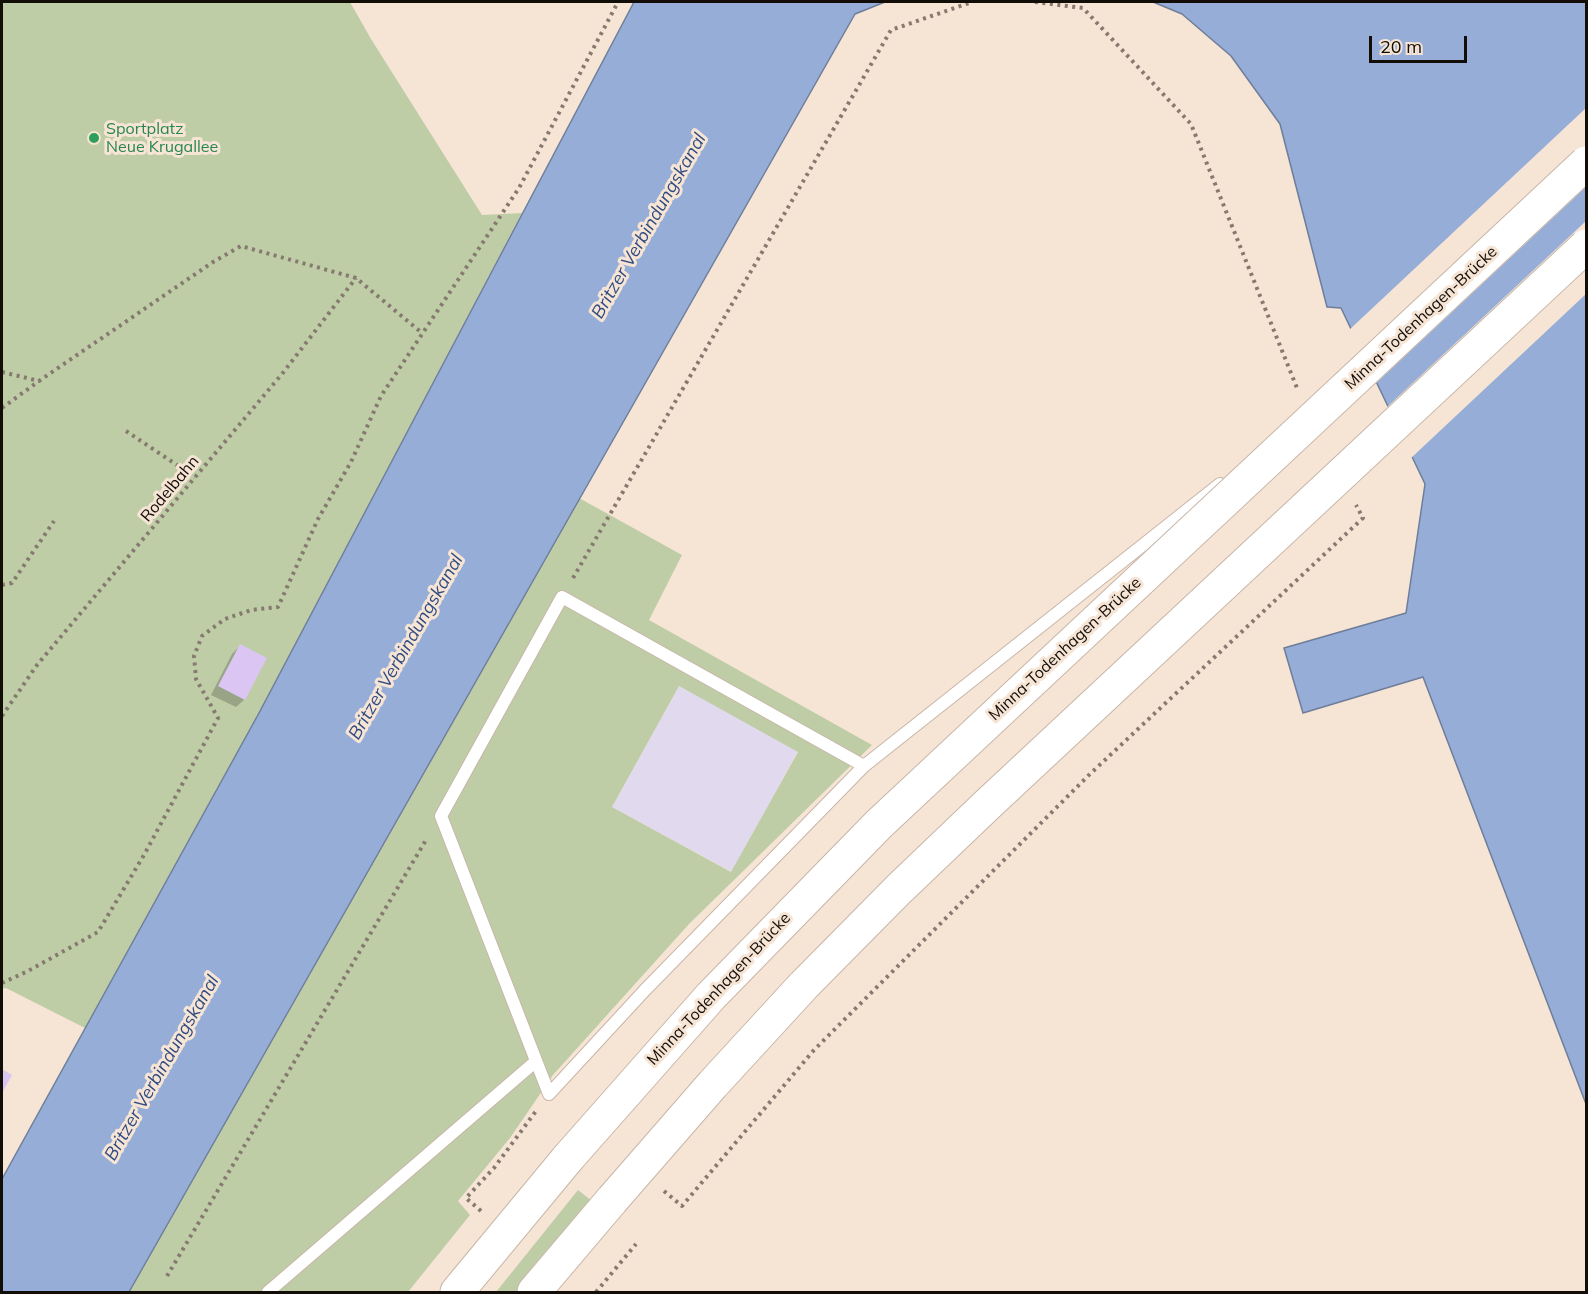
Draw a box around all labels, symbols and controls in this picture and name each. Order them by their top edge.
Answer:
scale bar [1372,24,1470,62]
text: 20 m [1380,35,1422,58]
place label: Sportplatz Neue Krugallee [106,119,218,157]
water label: Britzer Verbindungskanal [587,130,711,322]
marker: Sportplatz Neue Krugallee [87,131,101,145]
street label: Minna-Todenhagen-Brücke [1341,242,1501,394]
street label: Rodelbahn [137,452,203,526]
water label: Britzer Verbindungskanal [344,551,468,743]
street label: Minna-Todenhagen-Brücke [985,573,1145,725]
street label: Minna-Todenhagen-Brücke [643,909,795,1069]
water label: Britzer Verbindungskanal [100,972,224,1164]

